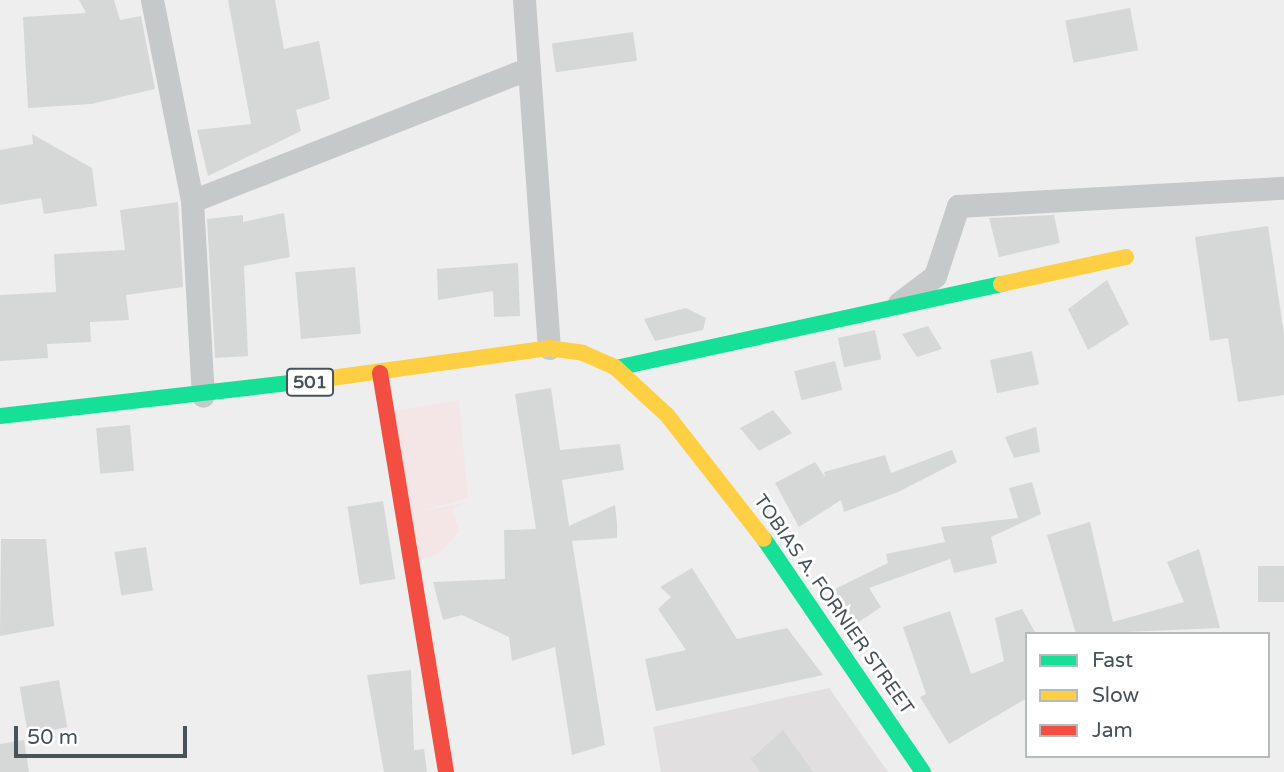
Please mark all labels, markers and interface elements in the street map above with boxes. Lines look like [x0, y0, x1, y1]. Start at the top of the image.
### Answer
road number: 501 [286, 368, 334, 396]
street label: TOBIAS A. FORNIER STREET [748, 491, 918, 719]
legend [1025, 632, 1270, 758]
text: Fast [1092, 648, 1133, 673]
text: Slow [1092, 683, 1139, 708]
scale bar [18, 712, 191, 756]
text: Jam [1092, 718, 1133, 743]
text: 50 m [27, 725, 78, 750]

